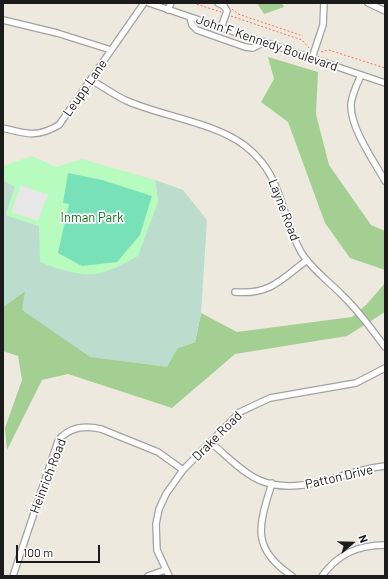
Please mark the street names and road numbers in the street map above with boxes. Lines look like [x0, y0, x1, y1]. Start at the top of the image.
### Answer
street label: John F Kennedy Boulevard [194, 11, 340, 75]
street label: Leupp Lane [60, 56, 110, 120]
street label: Layne Road [265, 177, 303, 243]
street label: Drake Road [189, 408, 245, 464]
street label: Heinrich Road [27, 436, 69, 516]
street label: Patton Drive [304, 462, 374, 492]

